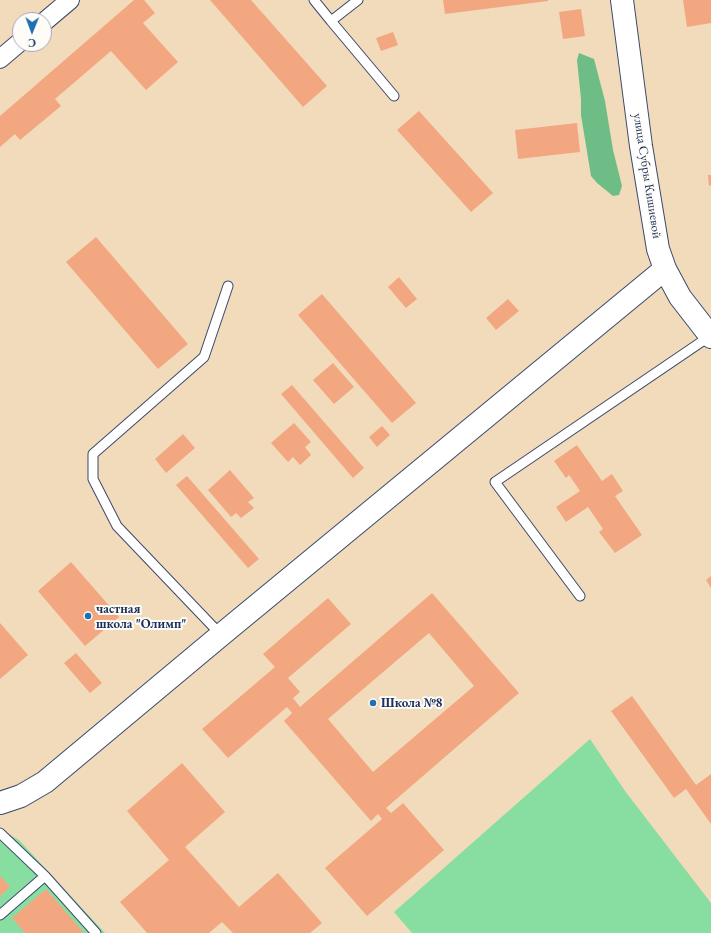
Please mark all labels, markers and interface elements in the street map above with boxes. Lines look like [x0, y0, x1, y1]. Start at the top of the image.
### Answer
north arrow [12, 12, 52, 52]
text: С [28, 36, 36, 50]
street label: улица Субры Кишиевой [629, 112, 665, 240]
place label: частная школа "Олимп" [96, 601, 186, 632]
marker: частная школа "Олимп" [83, 611, 93, 621]
place label: Школа №8 [381, 695, 442, 711]
marker: Школа №8 [368, 698, 378, 708]

